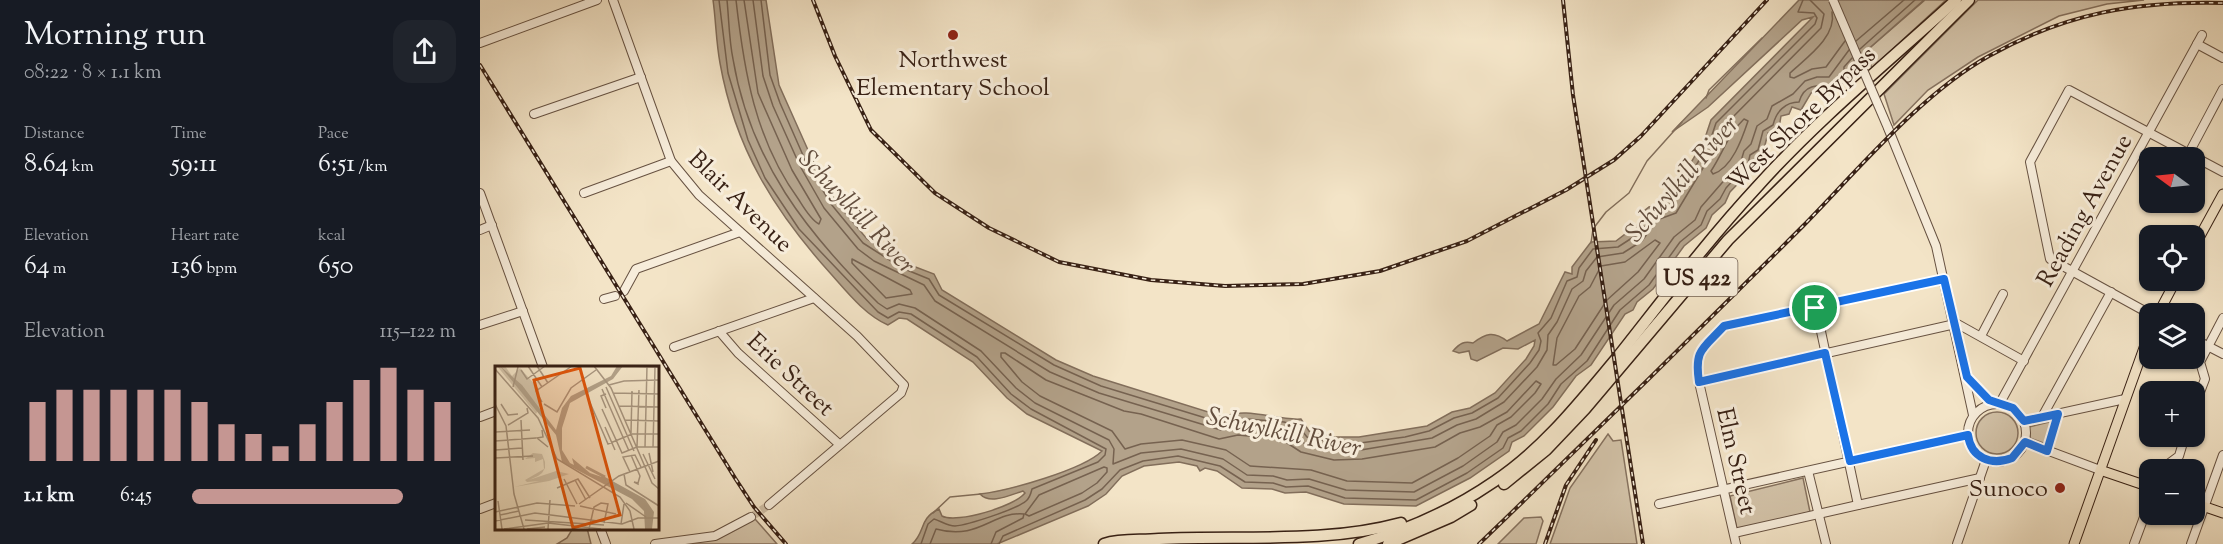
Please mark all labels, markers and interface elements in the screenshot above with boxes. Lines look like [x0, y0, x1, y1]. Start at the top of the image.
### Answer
text: Morning run [24, 12, 206, 60]
button: share [393, 20, 456, 83]
marker: Northwest Elementary School [946, 28, 960, 42]
street label: West Shore Bypass [1720, 39, 1884, 199]
place label: Northwest Elementary School [856, 44, 1050, 106]
text: 08:22 · 8 × 1.1 km [24, 59, 161, 88]
water label: Schuylkill River [1617, 108, 1748, 251]
text: Distance [24, 123, 84, 146]
text: Time [171, 123, 207, 146]
text: Pace [318, 123, 349, 146]
street label: Reading Avenue [2030, 128, 2142, 293]
water label: Schuylkill River [789, 143, 923, 283]
street label: Blair Avenue [680, 144, 800, 261]
text: 8.64 [24, 146, 68, 183]
text: 59:11 [171, 146, 217, 183]
text: 6:51 [318, 146, 355, 183]
north arrow [2139, 147, 2205, 213]
map controls [2139, 147, 2205, 525]
text: km [68, 156, 94, 179]
text: /km [355, 156, 388, 179]
text: Elevation [24, 225, 89, 248]
text: Heart rate [171, 225, 239, 248]
text: kcal [318, 225, 346, 248]
button: locate [2139, 225, 2205, 291]
text: 64 [24, 248, 50, 285]
text: 136 [171, 248, 203, 285]
text: 650 [318, 248, 354, 285]
text: m [50, 258, 66, 281]
text: bpm [203, 258, 237, 281]
road number: US 422 [1656, 258, 1738, 296]
pin [1789, 282, 1840, 333]
icon: arrive [1798, 291, 1831, 324]
button: layers [2139, 303, 2205, 369]
text: Elevation [24, 318, 105, 347]
text: 115–122 m [379, 318, 456, 347]
street label: Erie Street [738, 326, 841, 425]
inset map [495, 366, 658, 529]
button: + [2139, 381, 2205, 447]
water label: Schuylkill River [1203, 399, 1364, 468]
street label: Elm Street [1706, 405, 1764, 518]
button: − [2139, 459, 2205, 525]
place label: Sunoco [1969, 473, 2048, 507]
marker: Sunoco [2053, 481, 2067, 495]
text: 1.1 km [24, 482, 74, 511]
text: 6:45 [120, 482, 152, 511]

